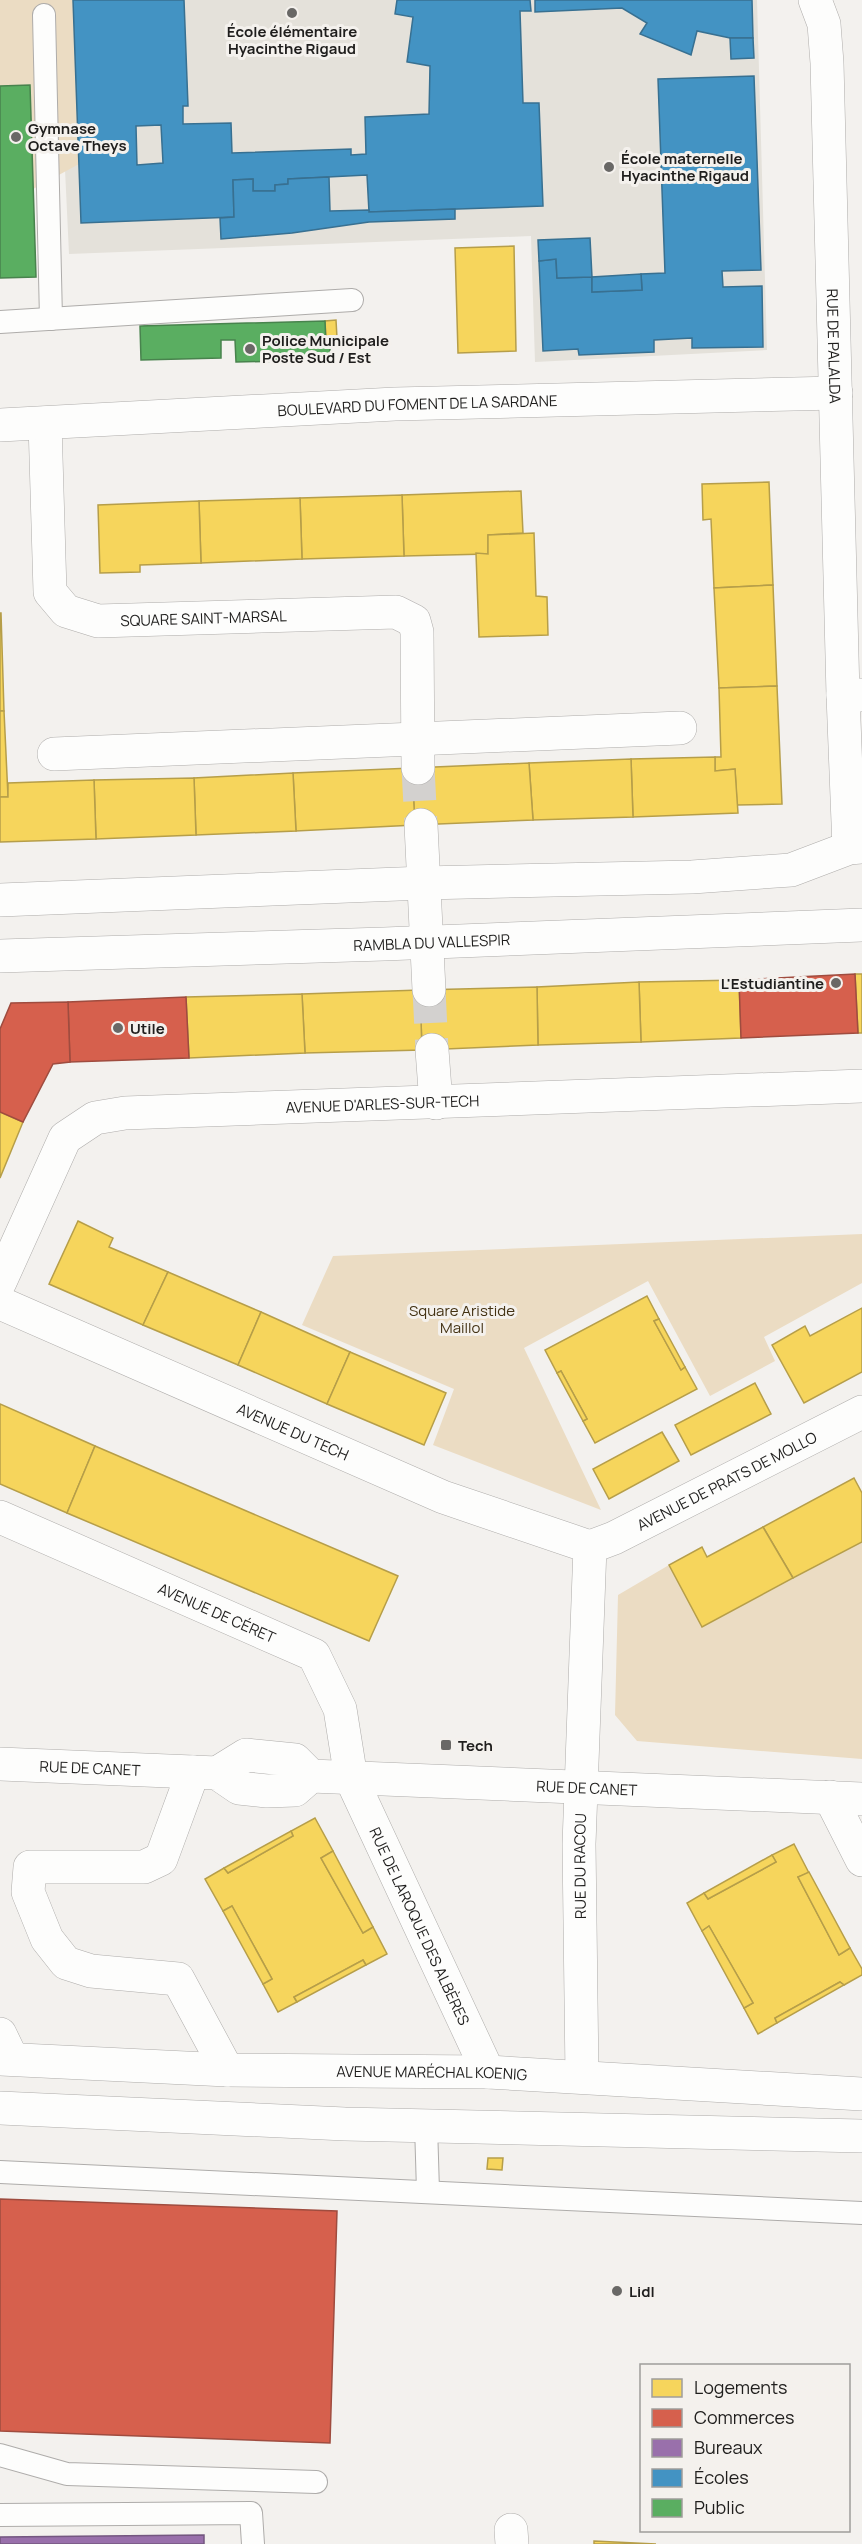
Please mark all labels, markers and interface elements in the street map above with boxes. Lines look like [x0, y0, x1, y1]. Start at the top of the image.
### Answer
marker: École élémentaire Hyacinthe Rigaud [285, 6, 299, 20]
place label: École élémentaire Hyacinthe Rigaud [227, 21, 357, 59]
place label: Gymnase Octave Theys [28, 118, 127, 156]
marker: Gymnase Octave Theys [9, 130, 23, 144]
place label: École maternelle Hyacinthe Rigaud [621, 148, 749, 186]
marker: École maternelle Hyacinthe Rigaud [602, 160, 616, 174]
street label: RUE DE PALALDA [822, 288, 846, 404]
place label: Police Municipale Poste Sud / Est [262, 330, 389, 368]
marker: Police Municipale Poste Sud / Est [243, 342, 257, 356]
street label: BOULEVARD DU FOMENT DE LA SARDANE [277, 389, 558, 421]
street label: SQUARE SAINT-MARSAL [120, 605, 287, 631]
street label: RAMBLA DU VALLESPIR [353, 928, 511, 955]
place label: L'Estudiantine [721, 973, 824, 994]
marker: L'Estudiantine [829, 976, 843, 990]
place label: Utile [130, 1018, 165, 1039]
marker: Utile [111, 1021, 125, 1035]
street label: AVENUE D'ARLES-SUR-TECH [285, 1090, 480, 1118]
park label: Square Aristide Maillol [409, 1300, 515, 1338]
street label: AVENUE DU TECH [234, 1398, 352, 1465]
street label: AVENUE DE PRATS DE MOLLO [633, 1426, 820, 1535]
street label: AVENUE DE CÉRET [155, 1577, 279, 1647]
place label: Tech [458, 1735, 493, 1756]
marker: Tech [439, 1738, 453, 1752]
street label: RUE DE CANET [39, 1755, 141, 1780]
street label: RUE DE CANET [536, 1775, 638, 1800]
street label: RUE DU RACOU [568, 1813, 591, 1919]
street label: RUE DE LAROQUE DES ALBÈRES [365, 1824, 475, 2028]
street label: AVENUE MARÉCHAL KOENIG [336, 2060, 528, 2085]
place label: Lidl [629, 2281, 655, 2302]
marker: Lidl [610, 2284, 624, 2298]
legend [640, 2364, 850, 2532]
text: Logements [694, 2375, 788, 2399]
text: Commerces [694, 2405, 795, 2429]
text: Bureaux [694, 2435, 763, 2459]
text: Écoles [694, 2465, 749, 2489]
text: Public [694, 2495, 745, 2519]

